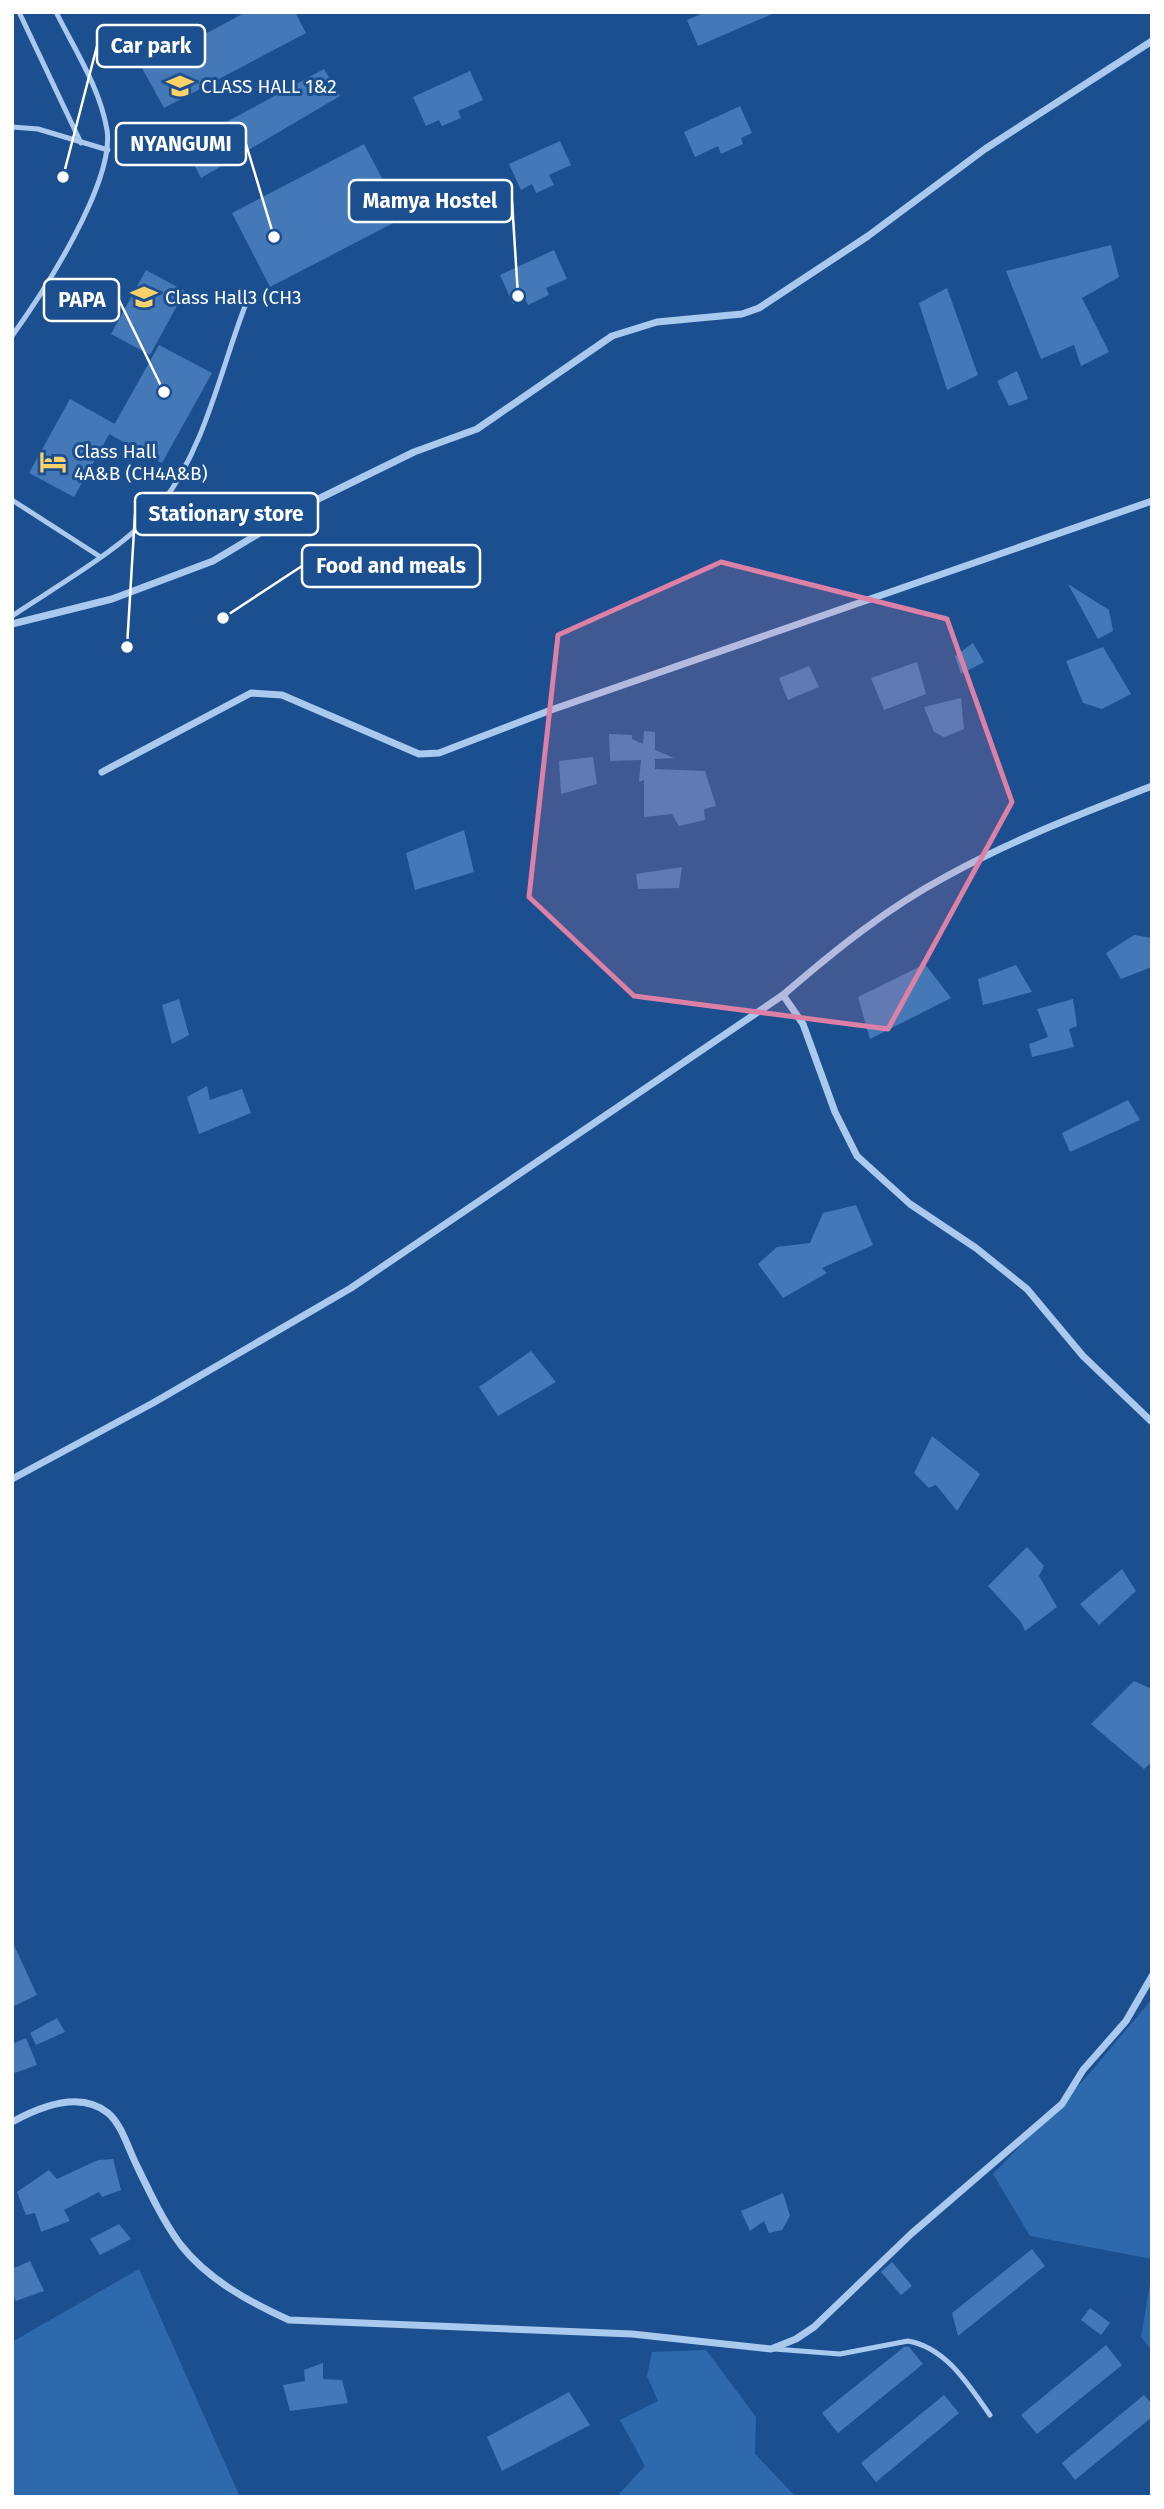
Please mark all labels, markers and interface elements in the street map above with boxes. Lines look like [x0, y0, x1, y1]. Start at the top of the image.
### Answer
callout: Car park [97, 25, 205, 67]
text: Car park [111, 33, 192, 59]
school or university icon: CLASS HALL 1&2 [165, 71, 195, 101]
place label: CLASS HALL 1&2 [201, 75, 337, 98]
callout: NYANGUMI [116, 123, 246, 165]
text: NYANGUMI [130, 131, 232, 157]
callout: Mamya Hostel [349, 180, 512, 222]
text: Mamya Hostel [363, 188, 498, 214]
callout: PAPA [44, 279, 119, 321]
school or university icon: Class Hall3 (CH3 [129, 282, 159, 312]
place label: Class Hall3 (CH3 [165, 286, 302, 309]
text: PAPA [58, 287, 106, 313]
place label: Class Hall 4A&B (CH4A&B) [74, 440, 208, 485]
hotel icon: Class Hall 4A&B (CH4A&B) [38, 447, 68, 477]
callout: Stationary store [135, 493, 318, 535]
text: Stationary store [148, 501, 304, 527]
callout: Food and meals [302, 545, 480, 587]
text: Food and meals [316, 553, 466, 579]

